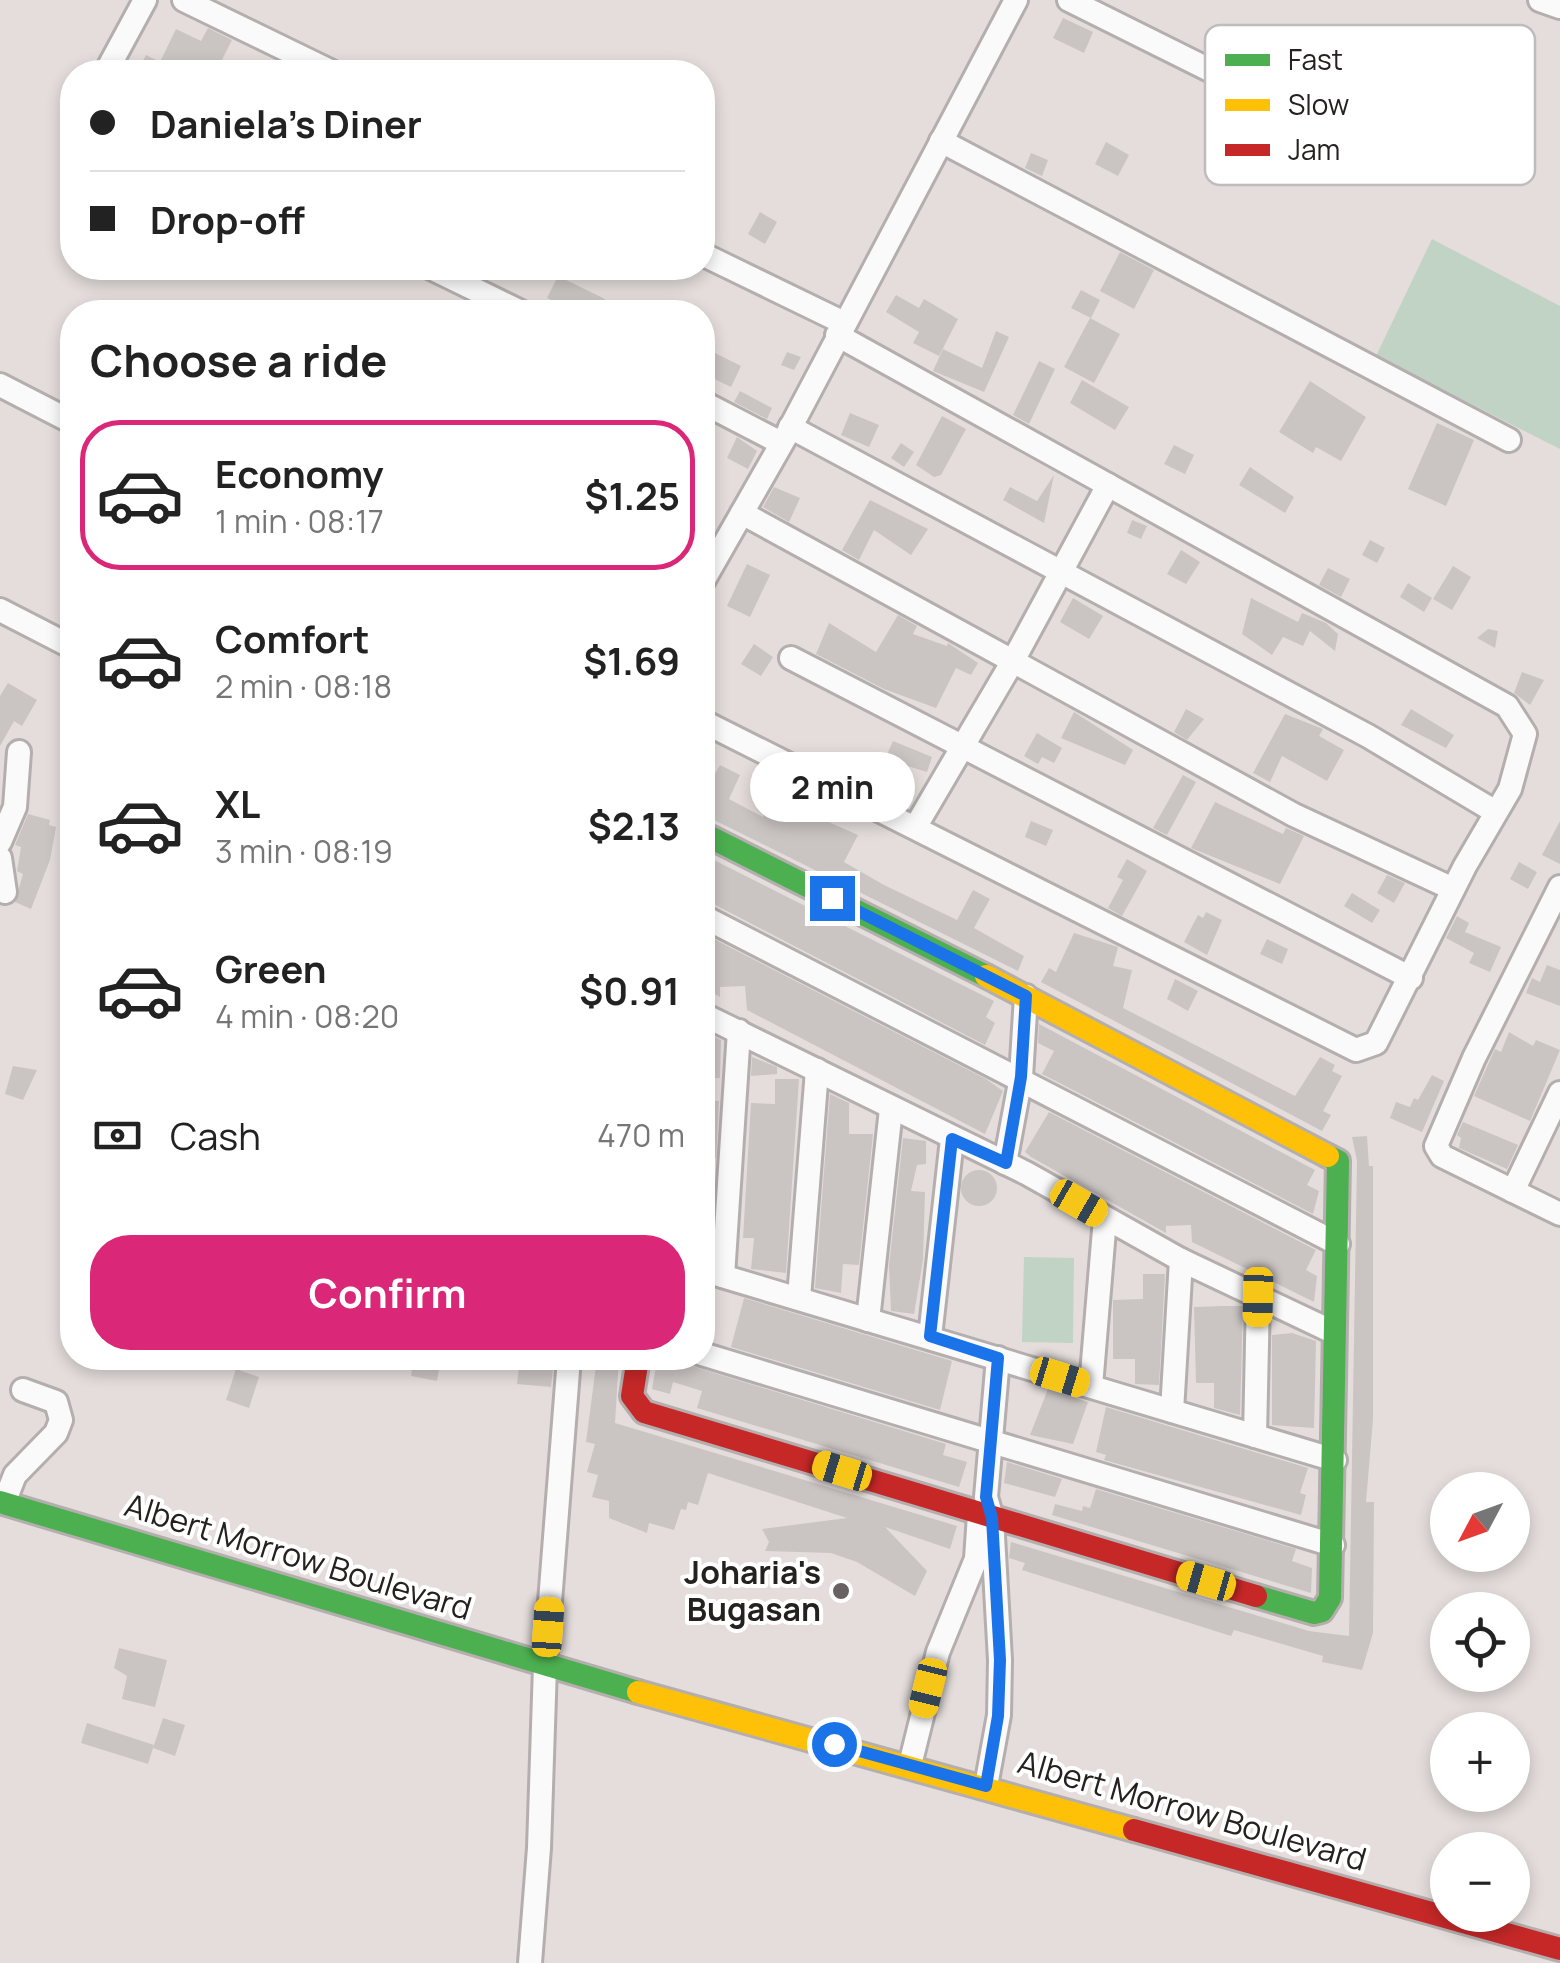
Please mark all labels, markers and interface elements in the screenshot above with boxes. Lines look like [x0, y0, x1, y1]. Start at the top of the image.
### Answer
legend [1205, 25, 1535, 185]
text: Fast [1288, 40, 1343, 78]
text: Slow [1288, 85, 1349, 123]
text: Daniela's Diner [150, 97, 422, 149]
text: Jam [1288, 130, 1340, 168]
text: Drop-off [150, 193, 305, 245]
text: Choose a ride [90, 329, 387, 391]
text: Economy [215, 447, 384, 499]
icon: car [95, 450, 185, 540]
text: $1.25 [585, 469, 680, 521]
text: 1 min · 08:17 [215, 499, 384, 543]
text: Comfort [215, 612, 369, 664]
icon: car [95, 615, 185, 705]
text: $1.69 [583, 634, 680, 686]
text: 2 min · 08:18 [215, 664, 392, 708]
callout: 2 min [750, 753, 914, 823]
text: 2 min [791, 765, 874, 809]
text: XL [215, 777, 260, 829]
icon: car [95, 780, 185, 870]
text: $2.13 [588, 799, 680, 851]
text: 3 min · 08:19 [215, 829, 393, 873]
route end [810, 876, 855, 921]
text: Green [215, 942, 327, 994]
icon: car [95, 945, 185, 1035]
text: $0.91 [579, 964, 680, 1016]
text: 4 min · 08:20 [215, 994, 399, 1038]
icon: cash [90, 1108, 145, 1163]
text: Cash [170, 1109, 261, 1161]
text: 470 m [597, 1113, 685, 1157]
car [1046, 1175, 1112, 1231]
button: Confirm [90, 1235, 685, 1350]
car [1242, 1267, 1274, 1327]
car [1027, 1354, 1093, 1400]
car [809, 1448, 875, 1494]
north arrow [1430, 1472, 1530, 1572]
map controls [1430, 1472, 1530, 1932]
street label: Albert Morrow Boulevard [120, 1482, 477, 1630]
place label: Joharia's Bugasan [684, 1550, 821, 1631]
car [1173, 1558, 1239, 1604]
marker: Joharia's Bugasan [830, 1580, 852, 1602]
button: locate [1430, 1592, 1530, 1692]
car [531, 1596, 565, 1658]
car [906, 1655, 950, 1721]
button: + [1430, 1712, 1530, 1812]
route start [812, 1722, 857, 1767]
street label: Albert Morrow Boulevard [1013, 1739, 1372, 1881]
button: − [1430, 1832, 1530, 1932]

